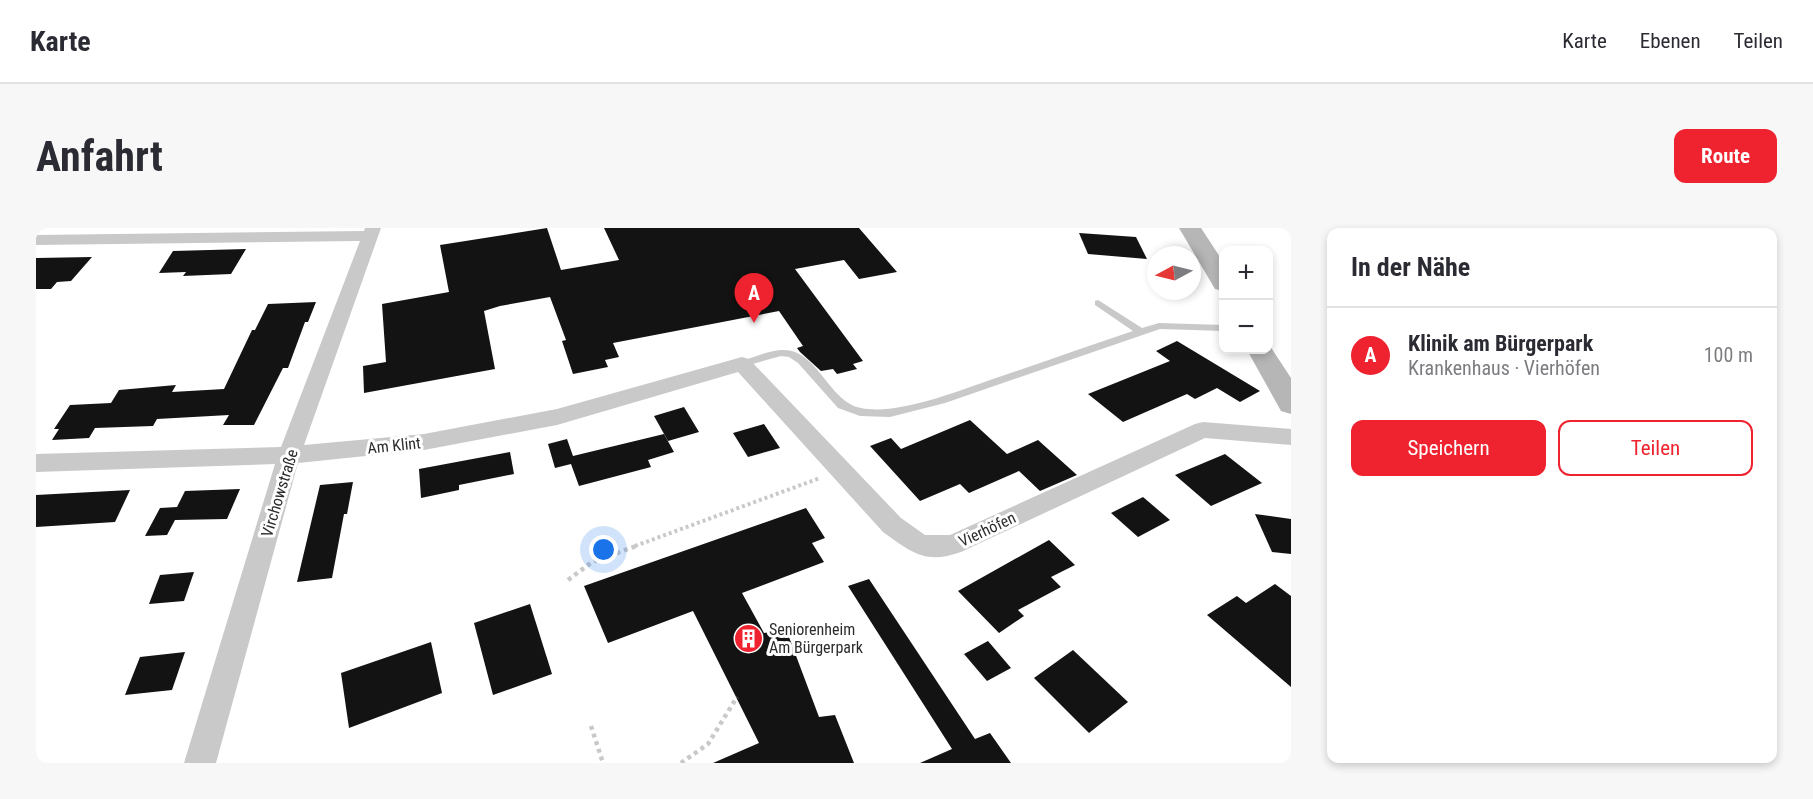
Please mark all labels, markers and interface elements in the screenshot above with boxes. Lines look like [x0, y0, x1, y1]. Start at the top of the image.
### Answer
text: Karte [30, 25, 91, 58]
text: Karte [1562, 29, 1607, 53]
text: Ebenen [1640, 29, 1701, 53]
text: Teilen [1734, 29, 1783, 53]
button: Route [1674, 129, 1777, 183]
text: Anfahrt [36, 132, 163, 181]
north arrow [1147, 246, 1201, 300]
map controls [1219, 246, 1273, 354]
button: + [1219, 246, 1273, 300]
text: In der Nähe [1351, 252, 1470, 282]
pin: A [734, 274, 774, 323]
button: − [1219, 300, 1273, 354]
text: Klinik am Bürgerpark [1408, 331, 1593, 356]
text: A [1365, 343, 1376, 367]
text: 100 m [1704, 343, 1753, 367]
text: Krankenhaus · Vierhöfen [1408, 356, 1600, 380]
button: Speichern [1351, 420, 1546, 476]
button: Teilen [1558, 420, 1753, 476]
street label: Am Klint [366, 433, 422, 458]
street label: Virchowstraße [257, 447, 302, 539]
street label: Vierhöfen [956, 508, 1019, 551]
your location [589, 535, 618, 564]
place label: Seniorenheim Am Bürgerpark [769, 620, 864, 657]
building icon: Seniorenheim Am Bürgerpark [732, 622, 764, 654]

